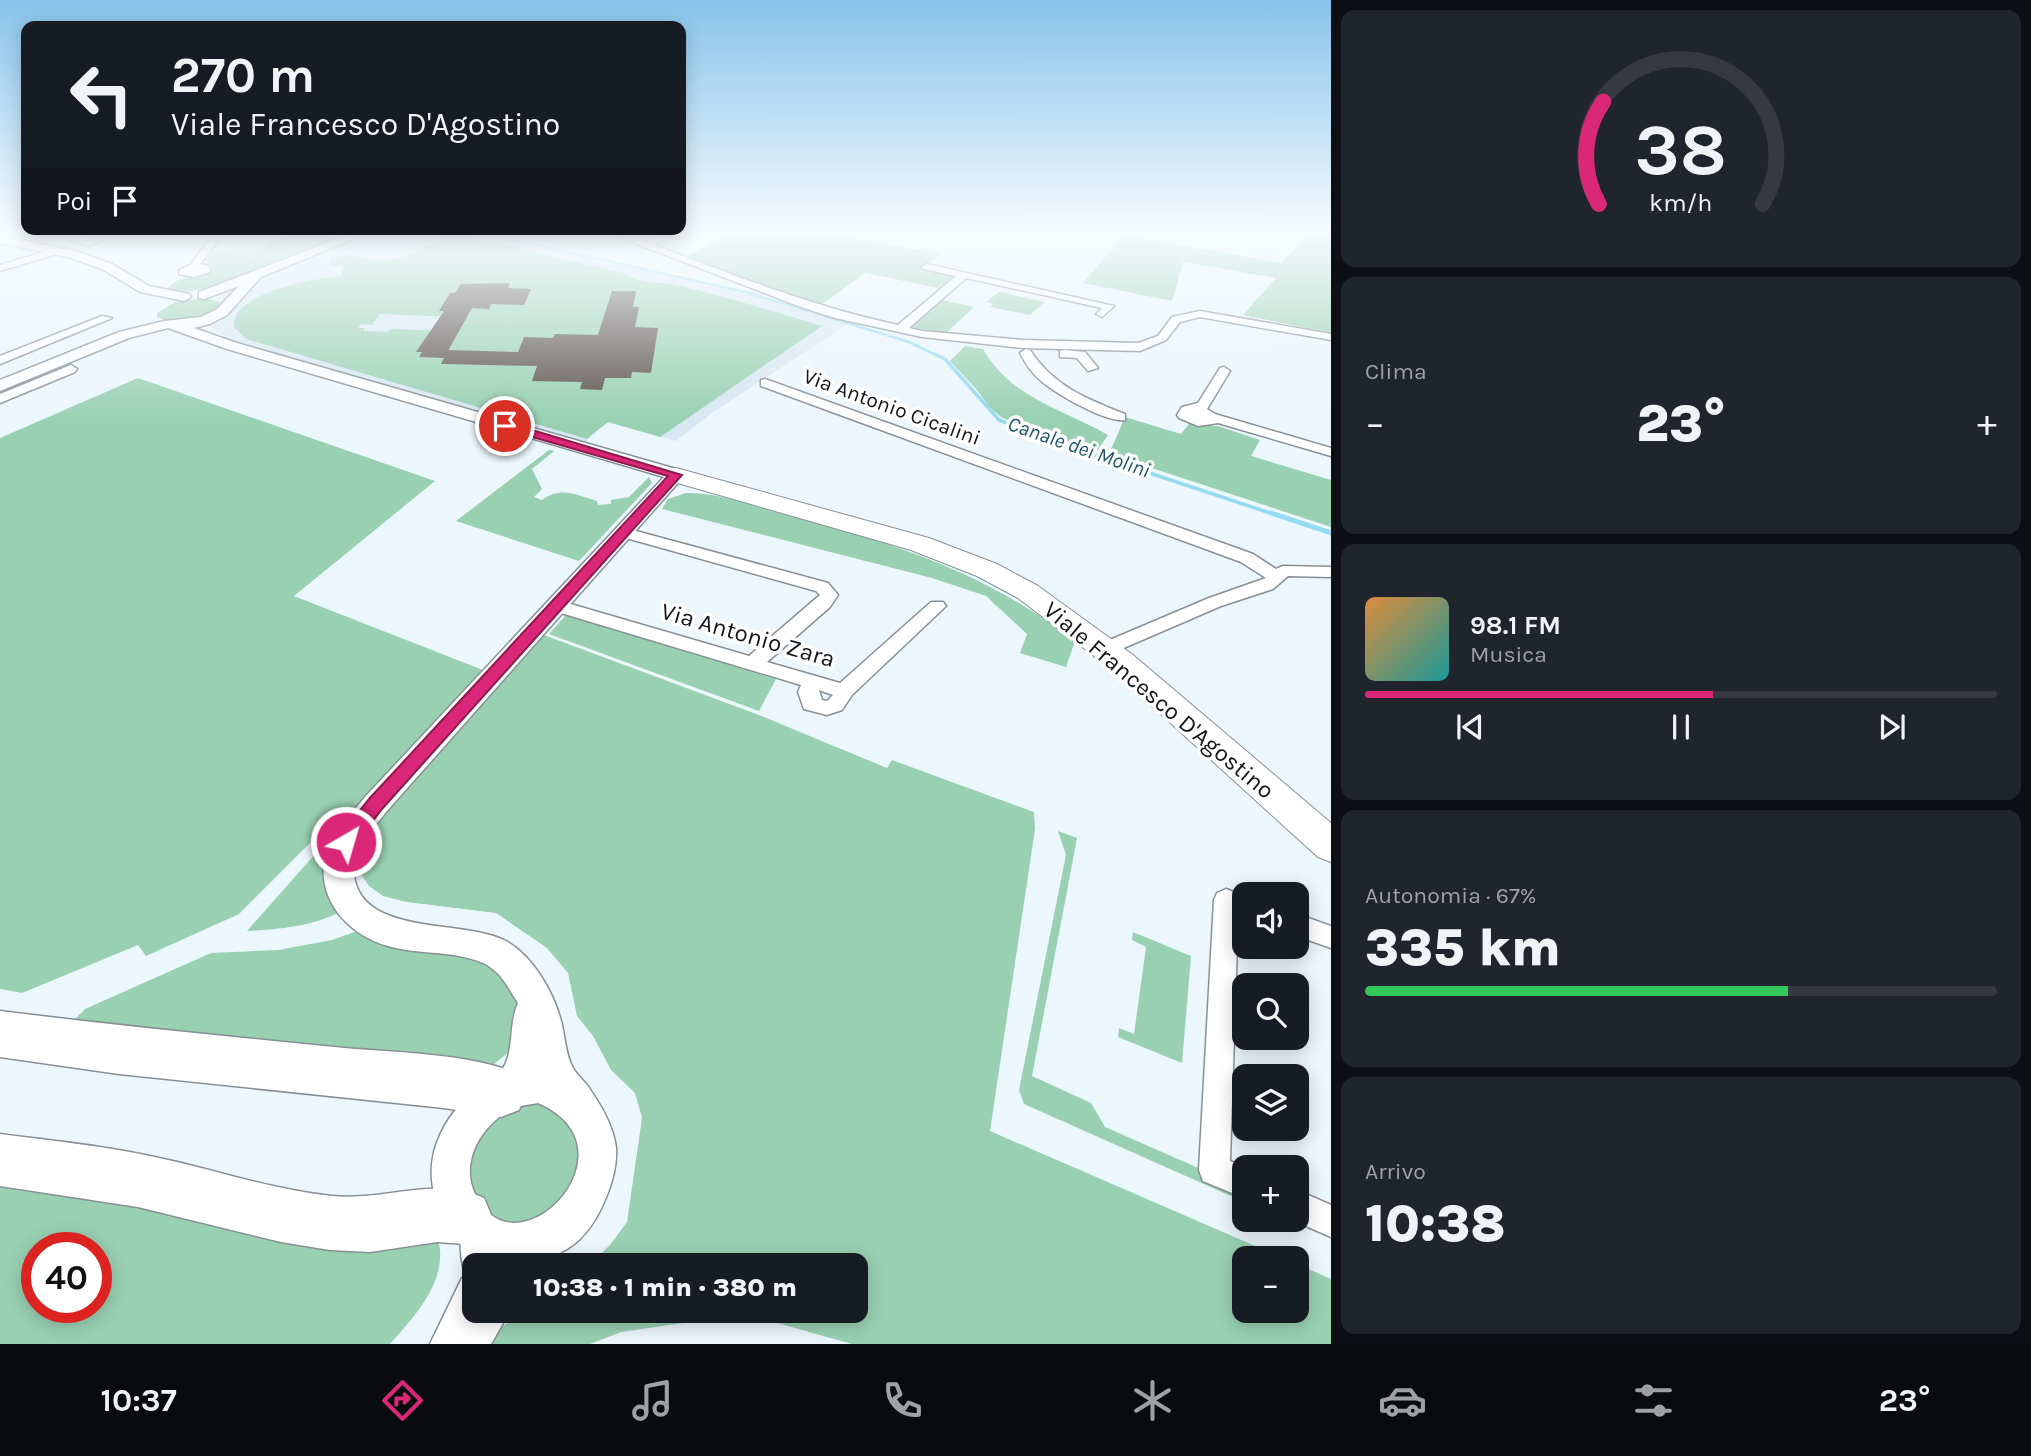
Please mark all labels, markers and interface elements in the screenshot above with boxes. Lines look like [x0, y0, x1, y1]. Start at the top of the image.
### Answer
text: 270 m [171, 47, 315, 104]
icon: left [56, 49, 147, 140]
text: Viale Francesco D'Agostino [171, 106, 560, 143]
text: 38 [1635, 108, 1727, 193]
icon: arrive [106, 182, 144, 220]
text: Poi [56, 186, 92, 217]
text: km/h [1649, 188, 1713, 217]
text: Clima [1365, 358, 1427, 385]
street label: Via Antonio Cicalini [800, 364, 984, 450]
text: 23° [1636, 393, 1726, 454]
pin [475, 396, 535, 456]
text: − [1365, 401, 1385, 446]
text: + [1977, 401, 1997, 446]
icon: arrive [486, 407, 524, 445]
water label: Canale dei Molini [1005, 411, 1154, 483]
street label: Viale Francesco D'Agostino [1038, 595, 1280, 805]
street label: Via Antonio Zara [658, 597, 838, 673]
text: 98.1 FM [1470, 610, 1561, 641]
text: Musica [1470, 641, 1547, 668]
icon: previous [1451, 708, 1489, 746]
icon: pause [1662, 708, 1700, 746]
icon: next [1873, 708, 1911, 746]
position arrow [309, 805, 383, 879]
map controls [1232, 882, 1309, 1323]
button: sound [1232, 882, 1309, 959]
text: Autonomia · 67% [1365, 882, 1537, 909]
text: 335 km [1365, 917, 1561, 978]
button: search [1232, 973, 1309, 1050]
button: layers [1232, 1064, 1309, 1141]
button: + [1232, 1155, 1309, 1232]
text: Arrivo [1365, 1158, 1426, 1185]
text: 10:38 [1365, 1193, 1506, 1254]
speed limit sign: 40 [21, 1232, 112, 1323]
button: − [1232, 1246, 1309, 1323]
text: 10:38 · 1 min · 380 m [533, 1272, 797, 1303]
icon: directions [378, 1376, 427, 1425]
icon: music [628, 1376, 677, 1425]
icon: phone [878, 1376, 927, 1425]
icon: climate [1128, 1376, 1177, 1425]
icon: car [1378, 1376, 1427, 1425]
icon: filters [1629, 1376, 1678, 1425]
text: 10:37 [101, 1382, 177, 1419]
text: 23° [1879, 1382, 1930, 1419]

